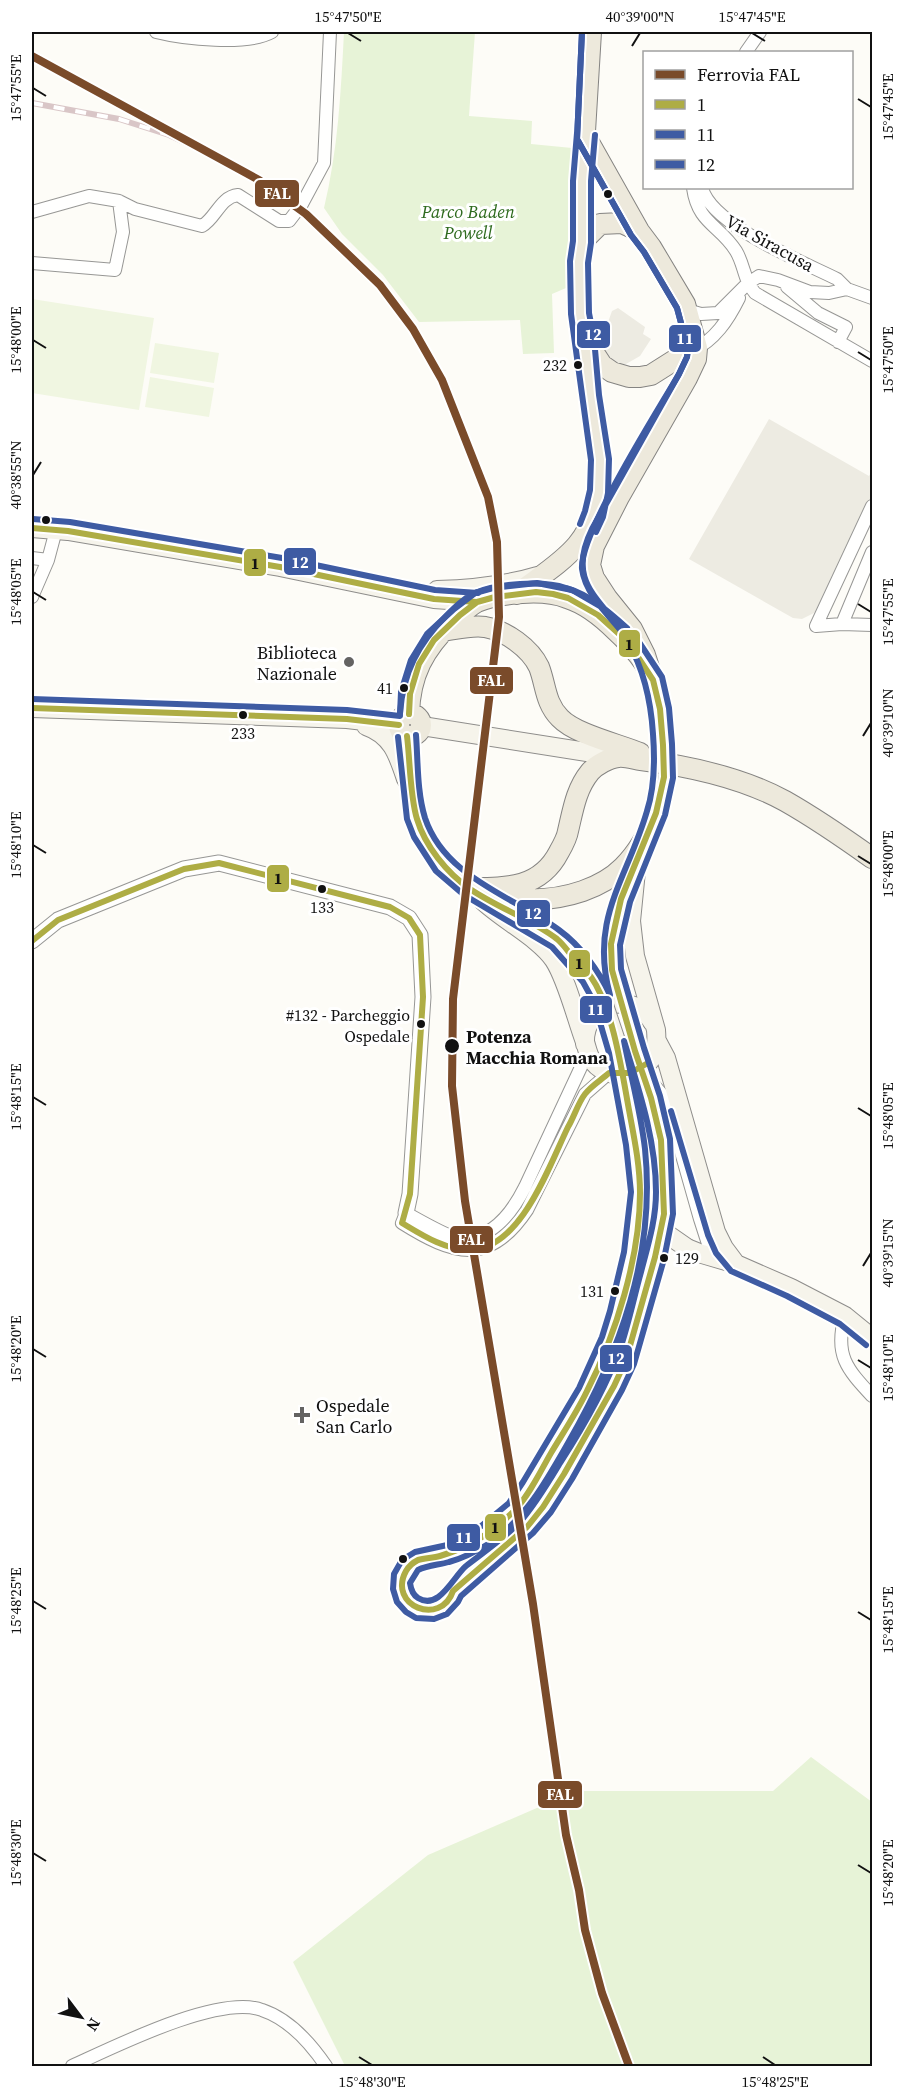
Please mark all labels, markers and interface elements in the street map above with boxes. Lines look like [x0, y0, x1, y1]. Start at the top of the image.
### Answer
text: 15°47'50"E [314, 6, 382, 27]
text: 40°39'00"N [605, 6, 675, 27]
text: 15°47'45"E [718, 6, 786, 27]
legend [643, 51, 853, 189]
text: 15°47'55"E [5, 54, 26, 122]
text: Ferrovia FAL [697, 62, 800, 87]
text: 15°47'45"E [877, 73, 898, 141]
text: 1 [697, 92, 706, 117]
text: 11 [697, 122, 715, 147]
text: 12 [697, 152, 715, 177]
line badge: FAL [254, 179, 300, 208]
text: FAL [263, 182, 291, 204]
unlabelled marker [602, 188, 614, 200]
park label: Parco Baden Powell [420, 199, 515, 245]
street label: Via Siracusa [721, 208, 820, 278]
text: 15°48'00"E [5, 306, 26, 374]
line badge: 12 [576, 320, 611, 349]
text: 12 [584, 323, 602, 345]
line badge: 11 [668, 324, 702, 353]
text: 15°47'50"E [877, 326, 898, 394]
text: 11 [676, 327, 694, 349]
place label: 232 [543, 354, 567, 376]
marker: 232 [572, 359, 584, 371]
text: 40°38'55"N [5, 440, 26, 510]
unlabelled marker [40, 514, 52, 526]
line badge: 12 [283, 547, 317, 576]
line badge: 1 [243, 548, 267, 577]
text: 12 [291, 551, 309, 573]
text: 1 [251, 552, 259, 574]
text: 15°48'05"E [5, 558, 26, 626]
text: 15°47'55"E [877, 578, 898, 646]
line badge: 1 [618, 629, 641, 658]
text: 1 [625, 633, 633, 655]
place label: Biblioteca Nazionale [257, 640, 338, 686]
marker: Biblioteca Nazionale [342, 655, 356, 669]
line badge: FAL [469, 666, 514, 695]
text: FAL [477, 669, 505, 691]
place label: 41 [377, 677, 393, 699]
marker: 41 [398, 682, 410, 694]
text: 40°39'10"N [877, 688, 898, 758]
marker: 233 [237, 709, 249, 721]
place label: 233 [231, 722, 255, 744]
text: 15°48'10"E [5, 811, 26, 879]
text: 15°48'00"E [877, 830, 898, 898]
line badge: 1 [266, 864, 290, 893]
text: 1 [274, 867, 282, 889]
marker: 133 [316, 883, 328, 895]
place label: 133 [310, 896, 334, 918]
line badge: 12 [516, 899, 551, 928]
text: 12 [524, 902, 542, 924]
line badge: 1 [568, 949, 591, 978]
text: 1 [575, 952, 583, 974]
line badge: 11 [579, 995, 613, 1024]
text: 11 [587, 998, 605, 1020]
place label: #132 - Parcheggio Ospedale [286, 1004, 410, 1047]
marker: #132 - Parcheggio Ospedale [415, 1018, 427, 1030]
place label: Potenza Macchia Romana [466, 1024, 608, 1070]
marker: Potenza Macchia Romana [443, 1037, 461, 1055]
text: 15°48'15"E [5, 1063, 26, 1131]
text: 15°48'05"E [877, 1082, 898, 1150]
text: 40°39'15"N [877, 1218, 898, 1288]
line badge: FAL [449, 1225, 494, 1254]
text: FAL [457, 1228, 485, 1250]
place label: 129 [675, 1247, 699, 1269]
marker: 129 [658, 1252, 670, 1264]
place label: 131 [580, 1280, 604, 1302]
marker: 131 [609, 1285, 621, 1297]
text: 15°48'20"E [5, 1315, 26, 1383]
text: 15°48'10"E [877, 1334, 898, 1402]
line badge: 12 [599, 1344, 633, 1373]
text: 12 [607, 1347, 625, 1369]
place label: Ospedale San Carlo [316, 1393, 393, 1439]
marker: Ospedale San Carlo [293, 1406, 311, 1424]
line badge: 1 [484, 1513, 507, 1542]
text: 1 [491, 1516, 499, 1538]
line badge: 11 [446, 1523, 481, 1552]
text: 11 [455, 1526, 473, 1548]
unlabelled marker [397, 1553, 409, 1565]
text: 15°48'25"E [5, 1567, 26, 1635]
text: 15°48'15"E [877, 1586, 898, 1654]
line badge: FAL [537, 1780, 583, 1809]
text: FAL [546, 1783, 574, 1805]
text: 15°48'30"E [5, 1819, 26, 1887]
text: 15°48'20"E [877, 1839, 898, 1907]
north arrow [51, 1987, 111, 2047]
text: N [81, 2014, 106, 2036]
text: 15°48'30"E [338, 2071, 406, 2092]
text: 15°48'25"E [741, 2071, 809, 2092]

